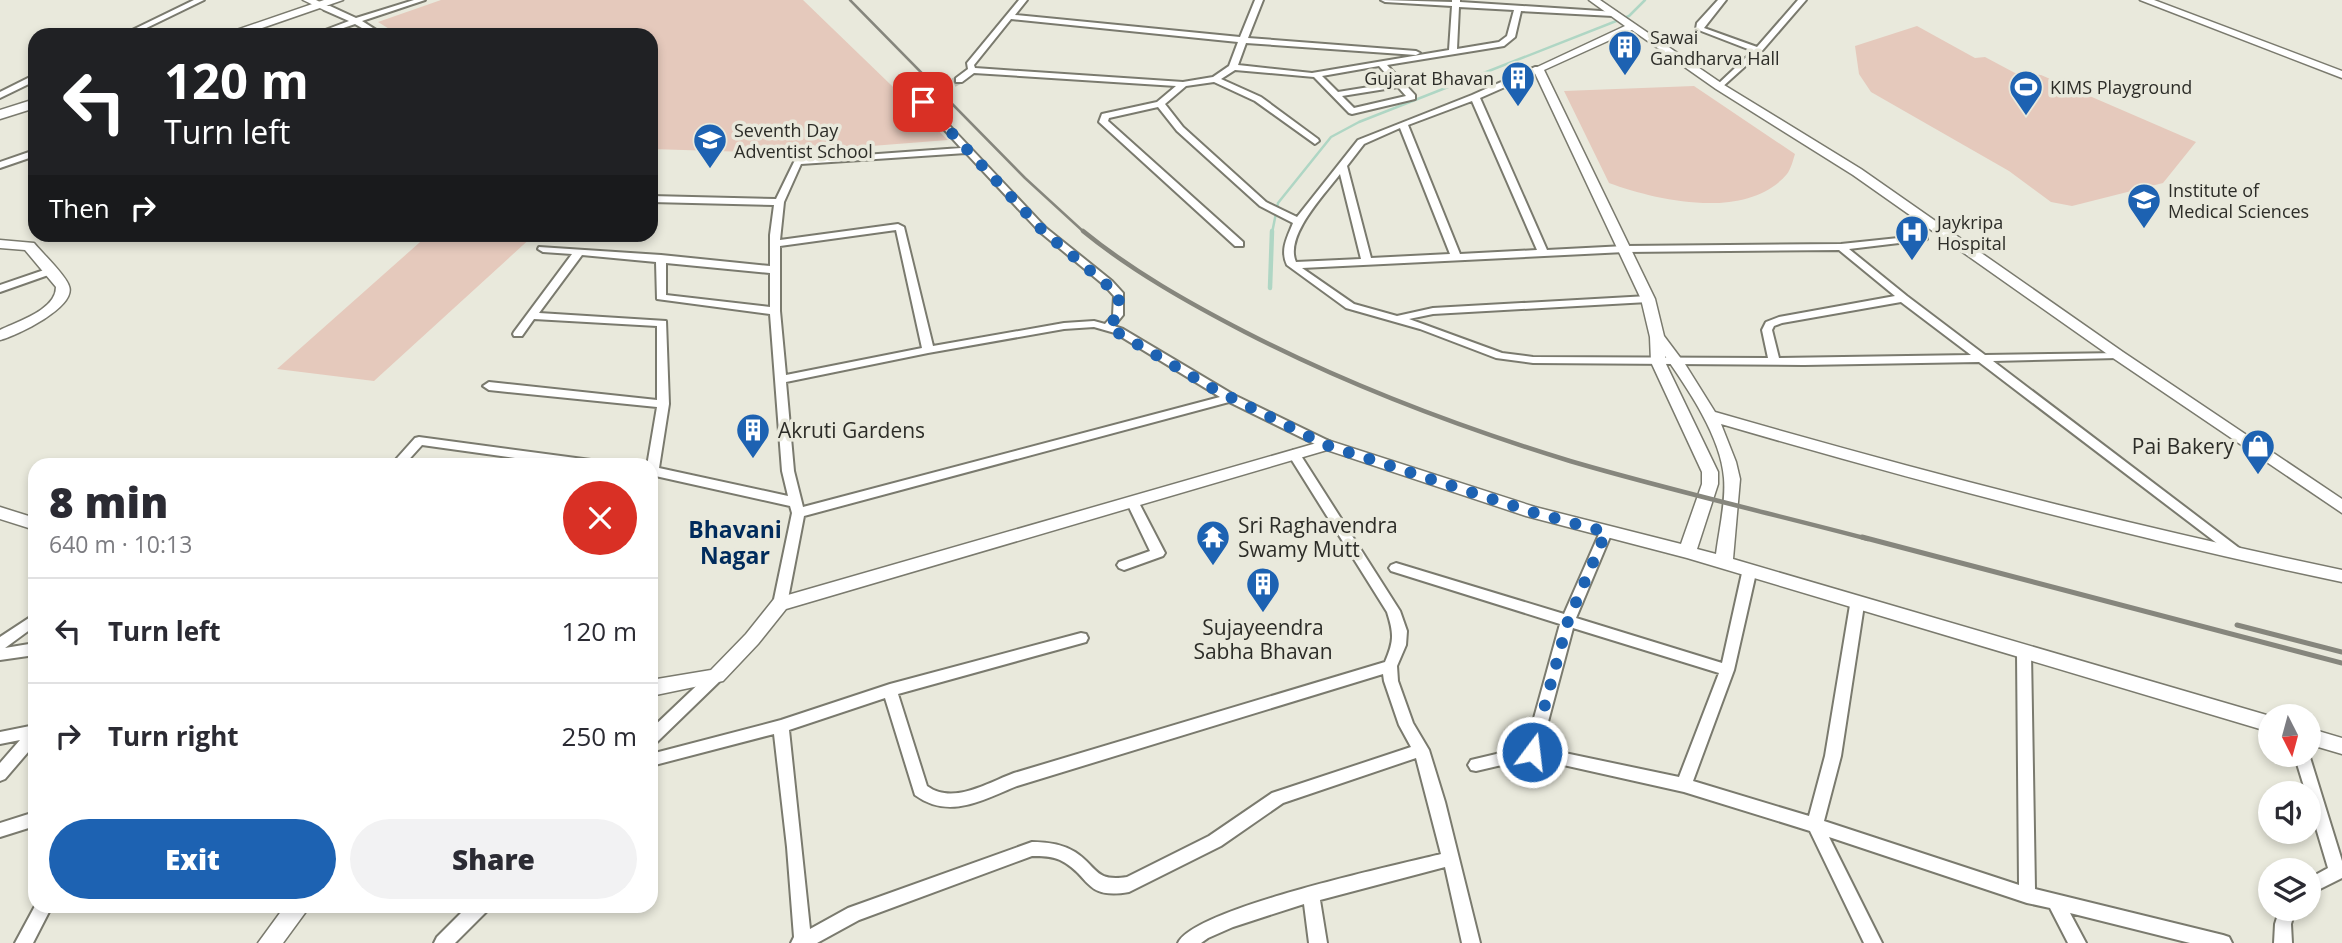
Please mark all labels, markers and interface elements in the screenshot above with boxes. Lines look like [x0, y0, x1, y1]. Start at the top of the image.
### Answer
place label: Sawai Gandharva Hall [1650, 25, 1780, 70]
building icon: Sawai Gandharva Hall [1606, 28, 1644, 77]
text: 120 m [164, 47, 309, 113]
icon: left [49, 56, 140, 147]
building icon: Gujarat Bhavan [1499, 59, 1537, 108]
place label: Gujarat Bhavan [1364, 66, 1494, 90]
sports icon: KIMS Playground [2007, 68, 2045, 117]
pin [893, 72, 953, 132]
place label: KIMS Playground [2050, 75, 2192, 99]
icon: arrive [904, 83, 942, 121]
text: Turn left [164, 110, 290, 153]
place label: Seventh Day Adventist School [734, 118, 873, 163]
school or university icon: Seventh Day Adventist School [691, 121, 729, 170]
place label: Institute of Medical Sciences [2168, 178, 2309, 223]
school or university icon: Institute of Medical Sciences [2125, 181, 2163, 230]
icon: right [124, 189, 162, 227]
text: Then [49, 190, 110, 226]
place label: Jaykripa Hospital [1935, 210, 2006, 255]
hospital icon: Jaykripa Hospital [1893, 213, 1931, 262]
building icon: Akruti Gardens [734, 411, 772, 460]
place label: Akruti Gardens [778, 416, 925, 444]
shop icon: Pai Bakery [2239, 427, 2277, 476]
place label: Pai Bakery [2132, 432, 2234, 460]
text: 8 min [49, 473, 168, 530]
button: close [563, 481, 637, 555]
place label: Sri Raghavendra Swamy Mutt [1238, 511, 1398, 563]
district label: Bhavani Nagar [688, 513, 782, 571]
temple icon: Sri Raghavendra Swamy Mutt [1194, 518, 1232, 567]
text: 640 m · 10:13 [49, 528, 192, 560]
building icon: Sujayeendra Sabha Bhavan [1244, 565, 1282, 614]
icon: left [49, 612, 87, 650]
text: Turn left [108, 613, 220, 649]
text: 120 m [562, 613, 637, 649]
place label: Sujayeendra Sabha Bhavan [1193, 613, 1333, 665]
north arrow [2258, 704, 2320, 766]
map controls [2258, 704, 2321, 921]
position arrow [1495, 715, 1569, 789]
icon: right [49, 717, 87, 755]
text: Turn right [108, 718, 239, 754]
text: 250 m [562, 718, 637, 754]
button: sound [2258, 781, 2321, 844]
button: Exit [49, 819, 336, 899]
button: Share [350, 819, 637, 899]
button: layers [2258, 858, 2321, 921]

